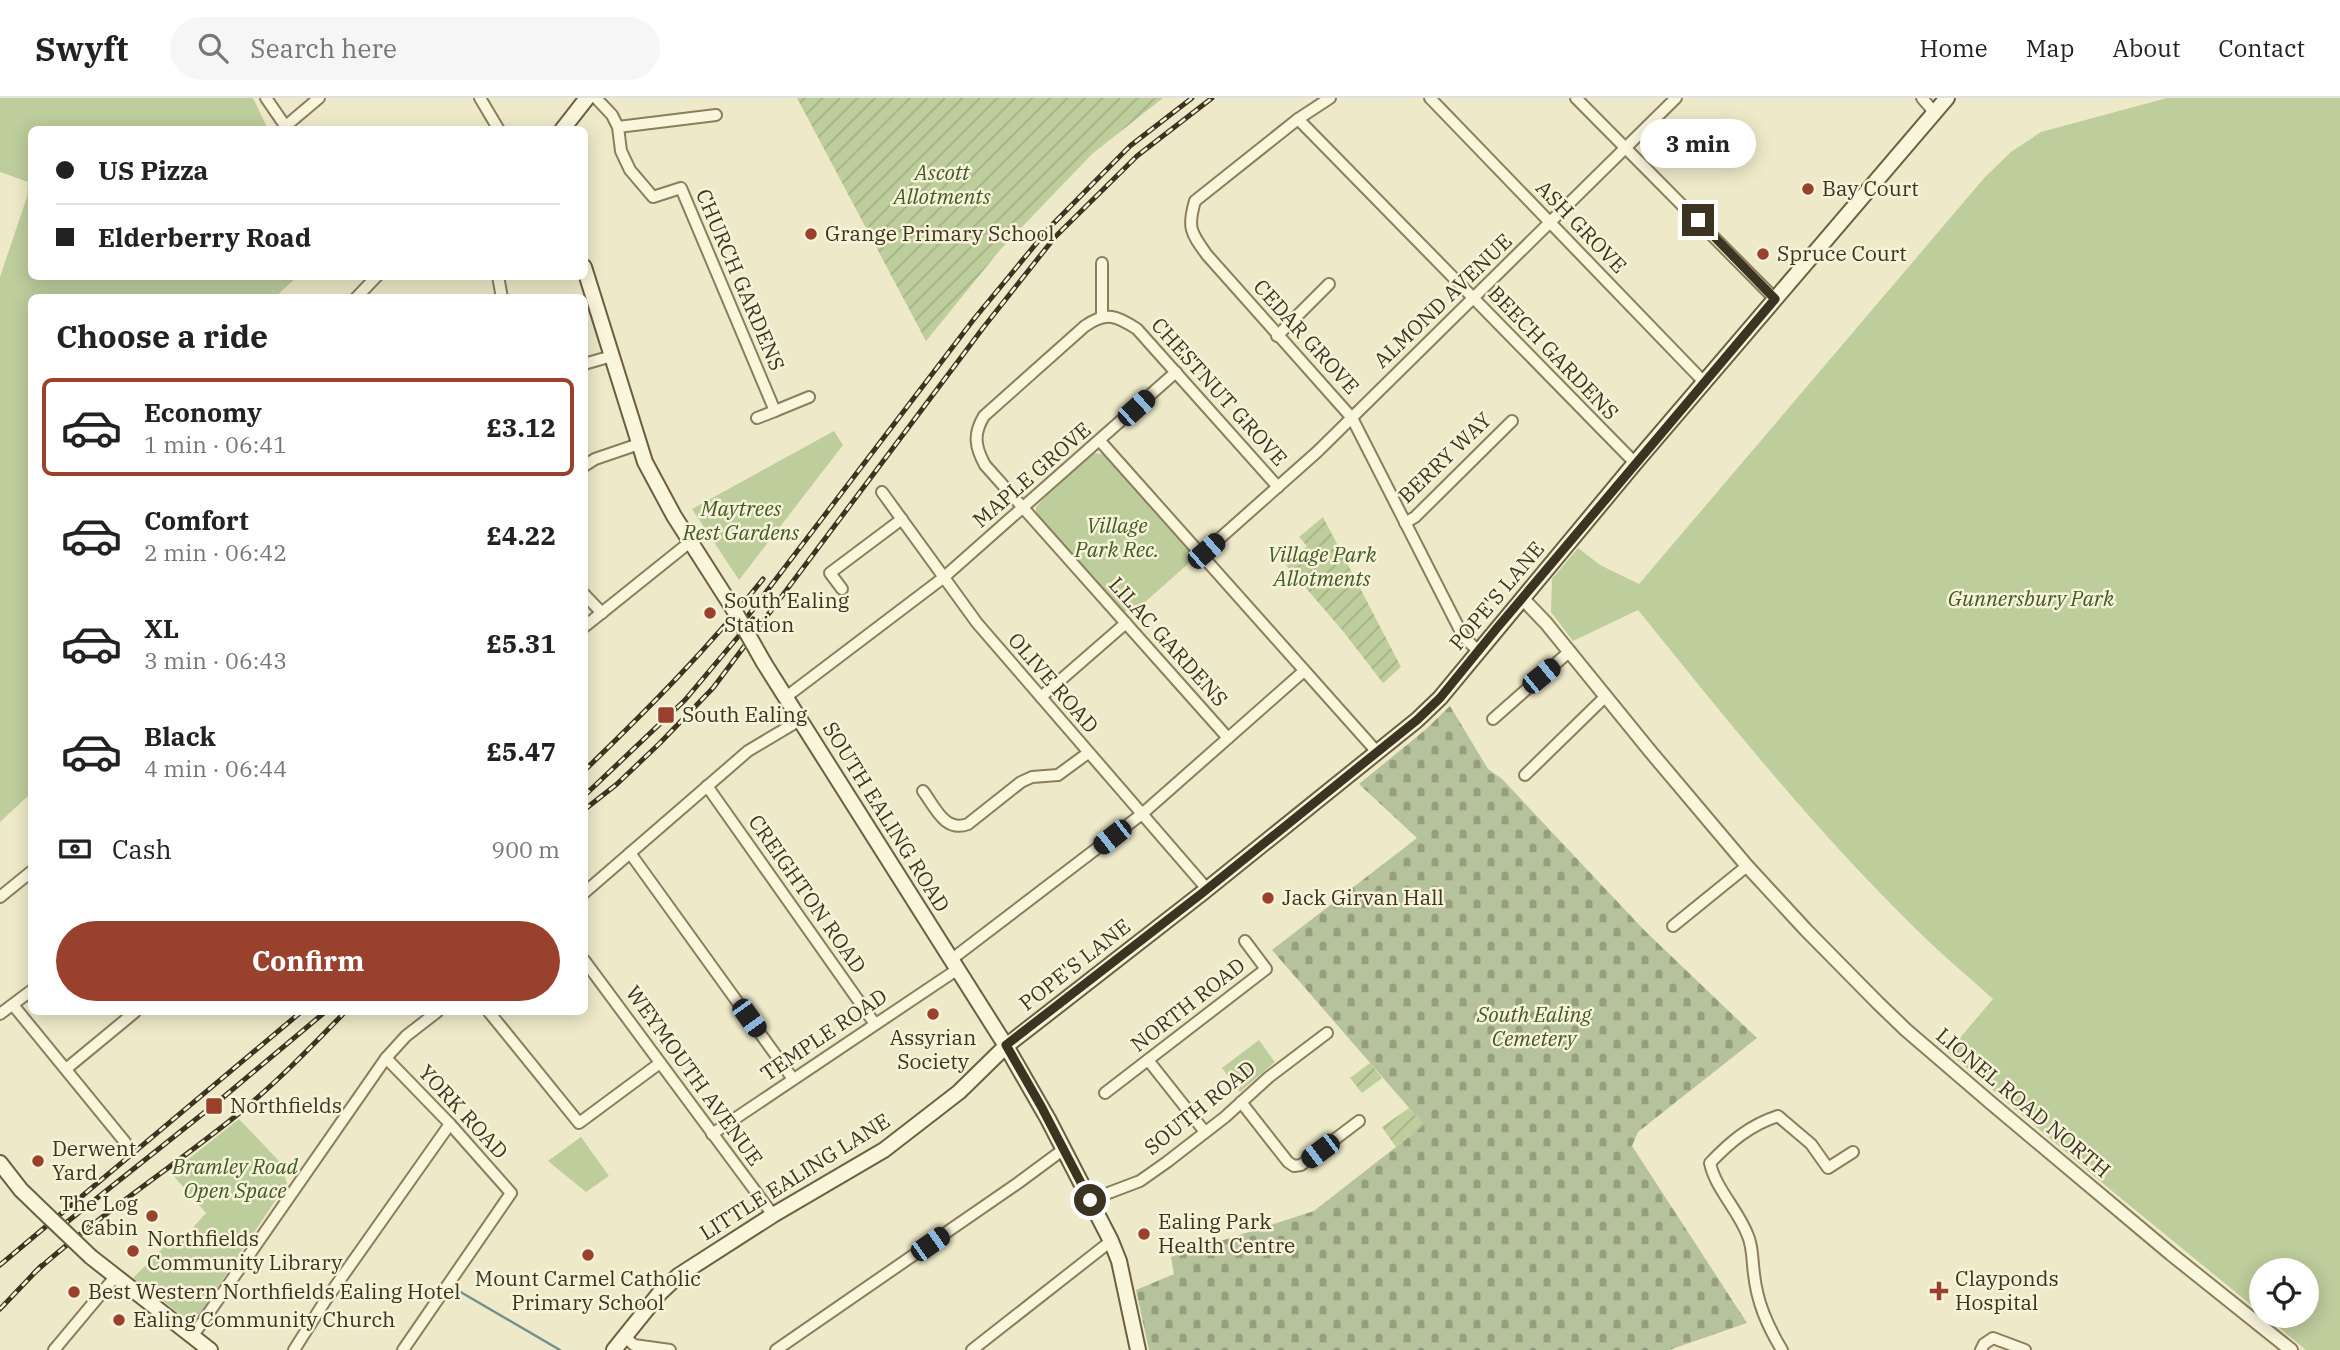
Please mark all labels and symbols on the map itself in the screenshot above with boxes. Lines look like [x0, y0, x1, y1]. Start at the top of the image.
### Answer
callout: 3 min [1640, 118, 1756, 167]
park label: Ascott Allotments [892, 158, 991, 210]
street label: ASH GROVE [1530, 174, 1633, 279]
place label: Bay Court [1822, 174, 1919, 202]
marker: Bay Court [1800, 181, 1816, 197]
street label: CHURCH GARDENS [690, 184, 792, 375]
route end [1682, 204, 1714, 236]
place label: Grange Primary School [825, 219, 1055, 247]
marker: Grange Primary School [803, 226, 819, 242]
street label: ALMOND AVENUE [1367, 227, 1518, 374]
place label: Spruce Court [1777, 239, 1907, 267]
marker: Spruce Court [1755, 246, 1771, 262]
street label: CEDAR GROVE [1248, 273, 1366, 400]
street label: BEECH GARDENS [1482, 279, 1625, 425]
street label: CHESTNUT GROVE [1146, 311, 1294, 472]
car [1114, 386, 1159, 430]
street label: BERRY WAY [1392, 406, 1497, 509]
street label: MAPLE GROVE [966, 415, 1096, 533]
park label: Maytrees Rest Gardens [682, 494, 799, 546]
park label: Village Park Rec. [1074, 511, 1159, 563]
car [1184, 529, 1229, 573]
street label: POPE'S LANE [1442, 535, 1550, 656]
park label: Village Park Allotments [1267, 540, 1377, 592]
street label: LILAC GARDENS [1103, 571, 1234, 712]
park label: Gunnersbury Park [1948, 584, 2115, 612]
place label: South Ealing Station [724, 586, 850, 638]
marker: South Ealing Station [702, 605, 718, 621]
street label: OLIVE ROAD [1002, 626, 1105, 739]
car [1519, 655, 1564, 697]
place label: South Ealing [682, 700, 808, 728]
marker: South Ealing [656, 705, 676, 725]
street label: SOUTH EALING ROAD [817, 716, 957, 917]
street label: CREIGHTON ROAD [743, 809, 873, 978]
car [1089, 816, 1136, 858]
place label: Jack Girvan Hall [1282, 883, 1444, 911]
marker: Jack Girvan Hall [1260, 890, 1276, 906]
street label: POPE'S LANE [1013, 912, 1136, 1016]
street label: NORTH ROAD [1125, 951, 1250, 1058]
street label: WEYMOUTH AVENUE [620, 980, 770, 1171]
street label: TEMPLE ROAD [755, 981, 892, 1087]
car [729, 995, 770, 1041]
park label: South Ealing Cemetery [1476, 1000, 1592, 1052]
marker: Assyrian Society [925, 1006, 941, 1022]
street label: LIONEL ROAD NORTH [1931, 1021, 2117, 1184]
place label: Assyrian Society [890, 1023, 976, 1075]
street label: SOUTH ROAD [1138, 1054, 1261, 1161]
street label: YORK ROAD [413, 1058, 515, 1164]
place label: Northfields [230, 1091, 342, 1119]
marker: Northfields [204, 1096, 224, 1116]
street label: LITTLE EALING LANE [694, 1106, 895, 1246]
car [1297, 1130, 1344, 1172]
place label: Derwent Yard [52, 1134, 136, 1186]
park label: Bramley Road Open Space [171, 1152, 299, 1204]
marker: Derwent Yard [30, 1153, 46, 1169]
route start [1074, 1184, 1106, 1216]
place label: The Log Cabin [59, 1189, 139, 1241]
place label: Ealing Park Health Centre [1158, 1207, 1295, 1259]
marker: The Log Cabin [144, 1208, 160, 1224]
car [907, 1223, 954, 1265]
place label: Northfields Community Library [147, 1224, 343, 1276]
marker: Ealing Park Health Centre [1136, 1226, 1152, 1242]
marker: Northfields Community Library [125, 1243, 141, 1259]
marker: Mount Carmel Catholic Primary School [580, 1247, 596, 1263]
place label: Mount Carmel Catholic Primary School [475, 1264, 701, 1316]
place label: Clayponds Hospital [1955, 1264, 2059, 1316]
place label: Best Western Northfields Ealing Hotel [88, 1277, 460, 1305]
marker: Clayponds Hospital [1929, 1281, 1949, 1301]
marker: Best Western Northfields Ealing Hotel [66, 1284, 82, 1300]
place label: Ealing Community Church [133, 1305, 395, 1333]
marker: Ealing Community Church [111, 1312, 127, 1328]

